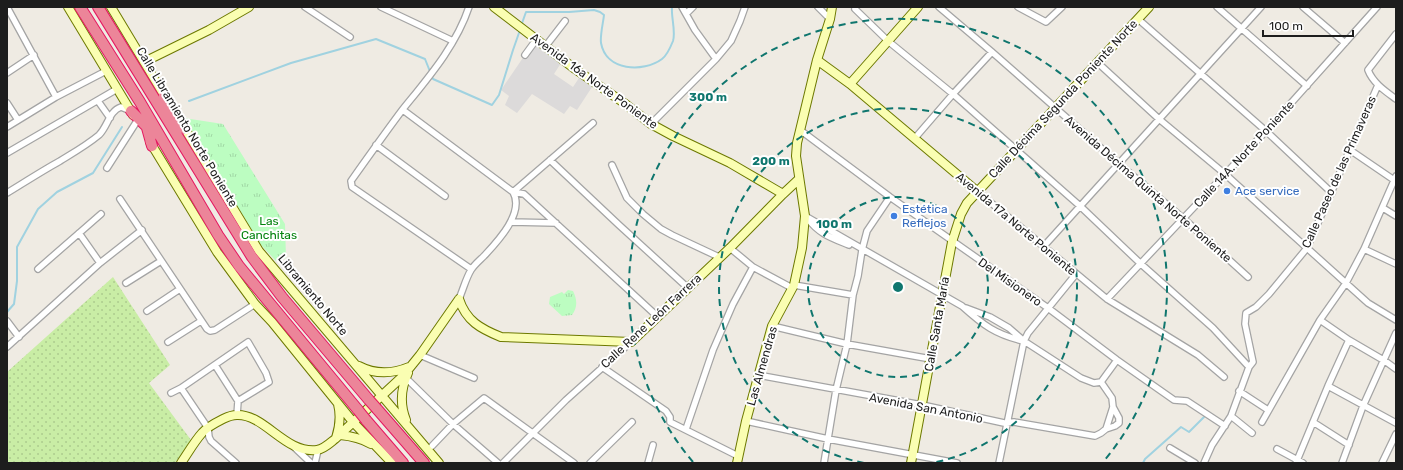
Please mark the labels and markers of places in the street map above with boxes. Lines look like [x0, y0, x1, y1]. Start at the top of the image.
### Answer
place label: Ace service [1235, 184, 1300, 198]
marker: Ace service [1222, 186, 1232, 196]
place label: Estética Reflejos [902, 202, 948, 230]
marker: Estética Reflejos [889, 211, 899, 221]
centre of rings [891, 280, 905, 294]

